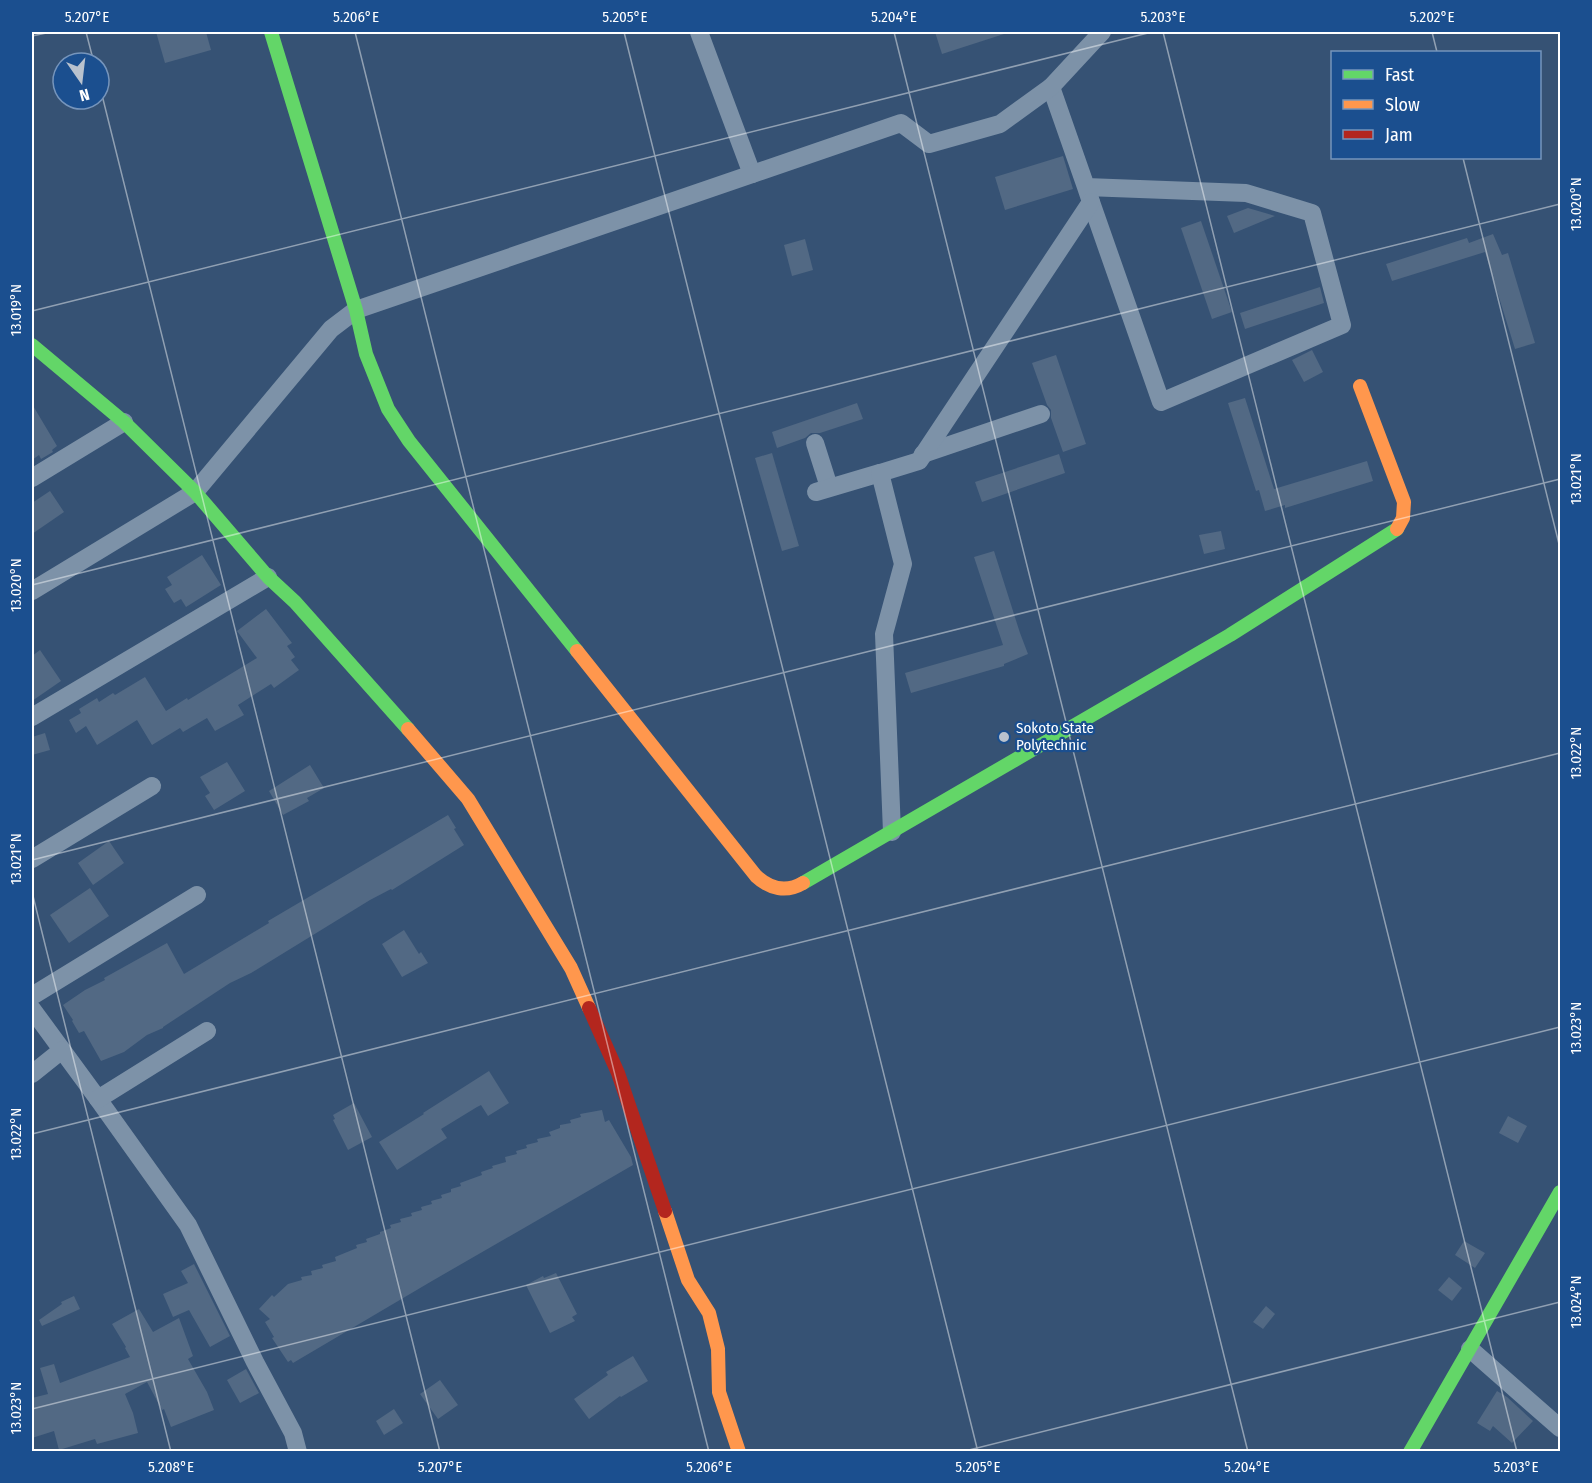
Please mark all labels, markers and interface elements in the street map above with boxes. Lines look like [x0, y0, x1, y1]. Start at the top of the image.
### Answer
text: 5.207°E [65, 8, 109, 26]
text: 5.206°E [333, 8, 379, 26]
text: 5.205°E [602, 8, 648, 26]
text: 5.204°E [871, 8, 917, 26]
text: 5.203°E [1140, 8, 1186, 26]
text: 5.202°E [1409, 8, 1455, 26]
north arrow [51, 51, 111, 111]
legend [1331, 51, 1541, 159]
text: Fast [1385, 64, 1414, 86]
text: N [78, 85, 91, 105]
text: Slow [1385, 94, 1420, 116]
text: Jam [1385, 124, 1413, 146]
text: 13.020°N [1567, 177, 1585, 231]
text: 13.019°N [7, 284, 25, 336]
text: 13.021°N [1567, 453, 1585, 505]
text: 13.020°N [7, 558, 25, 612]
place label: Sokoto State Polytechnic [1016, 719, 1094, 754]
text: 13.022°N [1567, 727, 1585, 779]
marker: Sokoto State Polytechnic [997, 730, 1011, 744]
text: 13.021°N [7, 833, 25, 885]
text: 13.023°N [1567, 1002, 1585, 1054]
text: 13.022°N [7, 1108, 25, 1160]
text: 13.024°N [1567, 1276, 1585, 1328]
text: 13.023°N [7, 1382, 25, 1434]
text: 5.208°E [148, 1458, 194, 1476]
text: 5.207°E [418, 1458, 462, 1476]
text: 5.206°E [686, 1458, 732, 1476]
text: 5.205°E [955, 1458, 1001, 1476]
text: 5.204°E [1224, 1458, 1270, 1476]
text: 5.203°E [1493, 1458, 1539, 1476]

